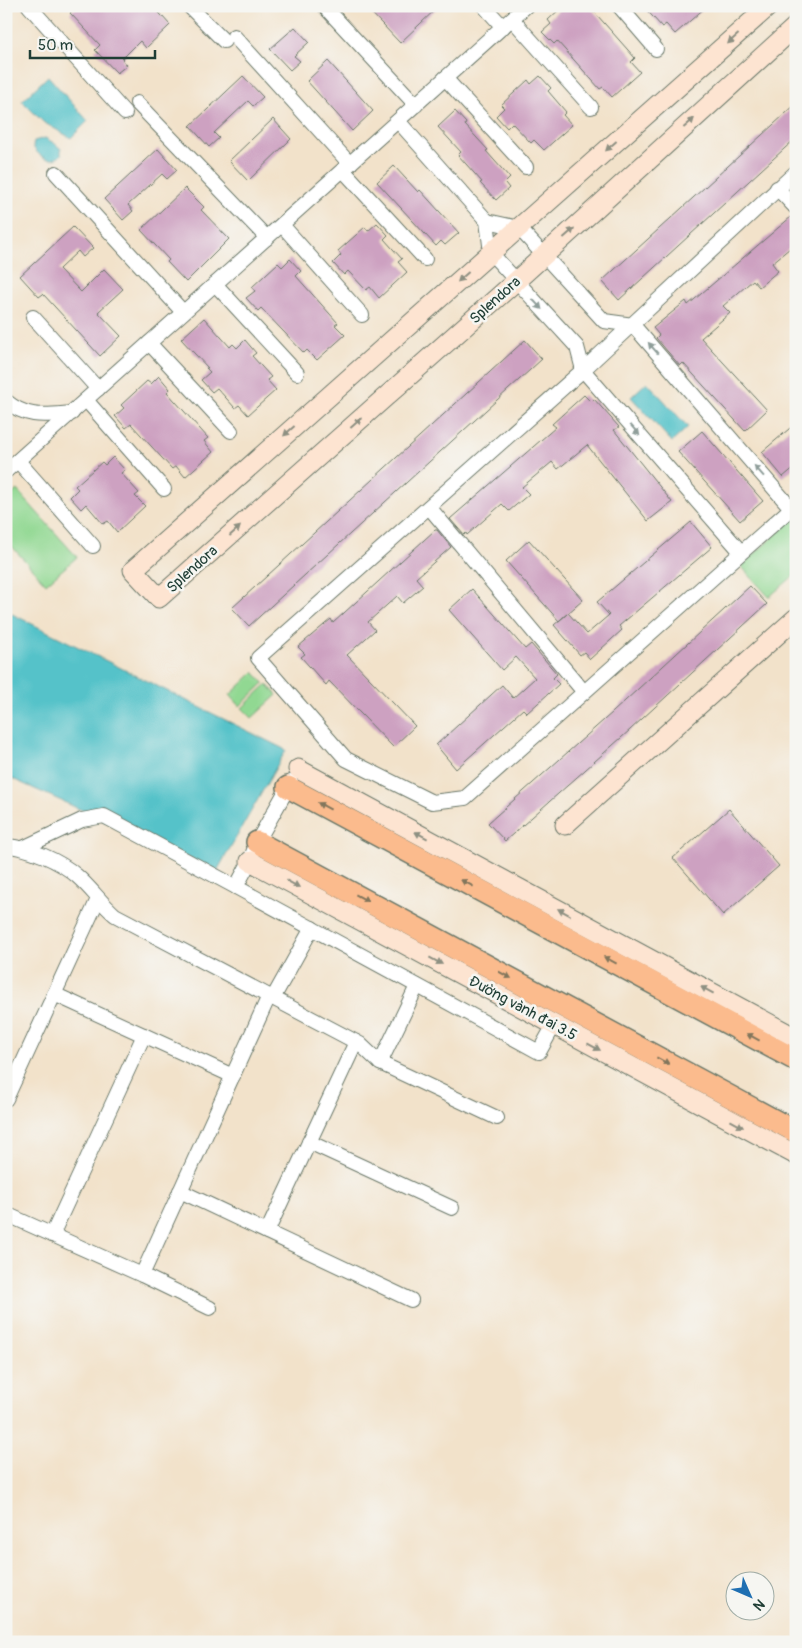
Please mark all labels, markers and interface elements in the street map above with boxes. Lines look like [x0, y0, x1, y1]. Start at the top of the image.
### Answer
scale bar [30, 28, 155, 60]
one-way arrow [726, 33, 739, 44]
text: 50 m [38, 36, 73, 55]
one-way arrow [682, 117, 694, 129]
one-way arrow [605, 141, 618, 152]
one-way arrow [562, 227, 574, 239]
one-way arrow [457, 272, 470, 283]
street label: Splendora [466, 272, 525, 328]
one-way arrow [531, 297, 543, 309]
one-way arrow [647, 342, 658, 355]
one-way arrow [350, 417, 362, 429]
one-way arrow [629, 424, 641, 436]
one-way arrow [283, 426, 296, 437]
one-way arrow [754, 465, 765, 477]
one-way arrow [228, 525, 240, 537]
street label: Splendora [163, 541, 222, 597]
one-way arrow [316, 802, 331, 810]
one-way arrow [413, 831, 428, 839]
one-way arrow [459, 879, 474, 887]
one-way arrow [285, 880, 300, 888]
one-way arrow [355, 894, 369, 902]
one-way arrow [557, 908, 570, 917]
one-way arrow [603, 956, 617, 964]
one-way arrow [428, 957, 443, 965]
one-way arrow [498, 971, 512, 980]
street label: Đường vành đai 3.5 [465, 972, 580, 1045]
one-way arrow [699, 986, 714, 994]
one-way arrow [746, 1033, 760, 1041]
one-way arrow [587, 1042, 601, 1051]
one-way arrow [656, 1057, 671, 1065]
one-way arrow [730, 1120, 744, 1128]
north arrow [724, 1570, 774, 1620]
text: N [749, 1595, 768, 1614]

